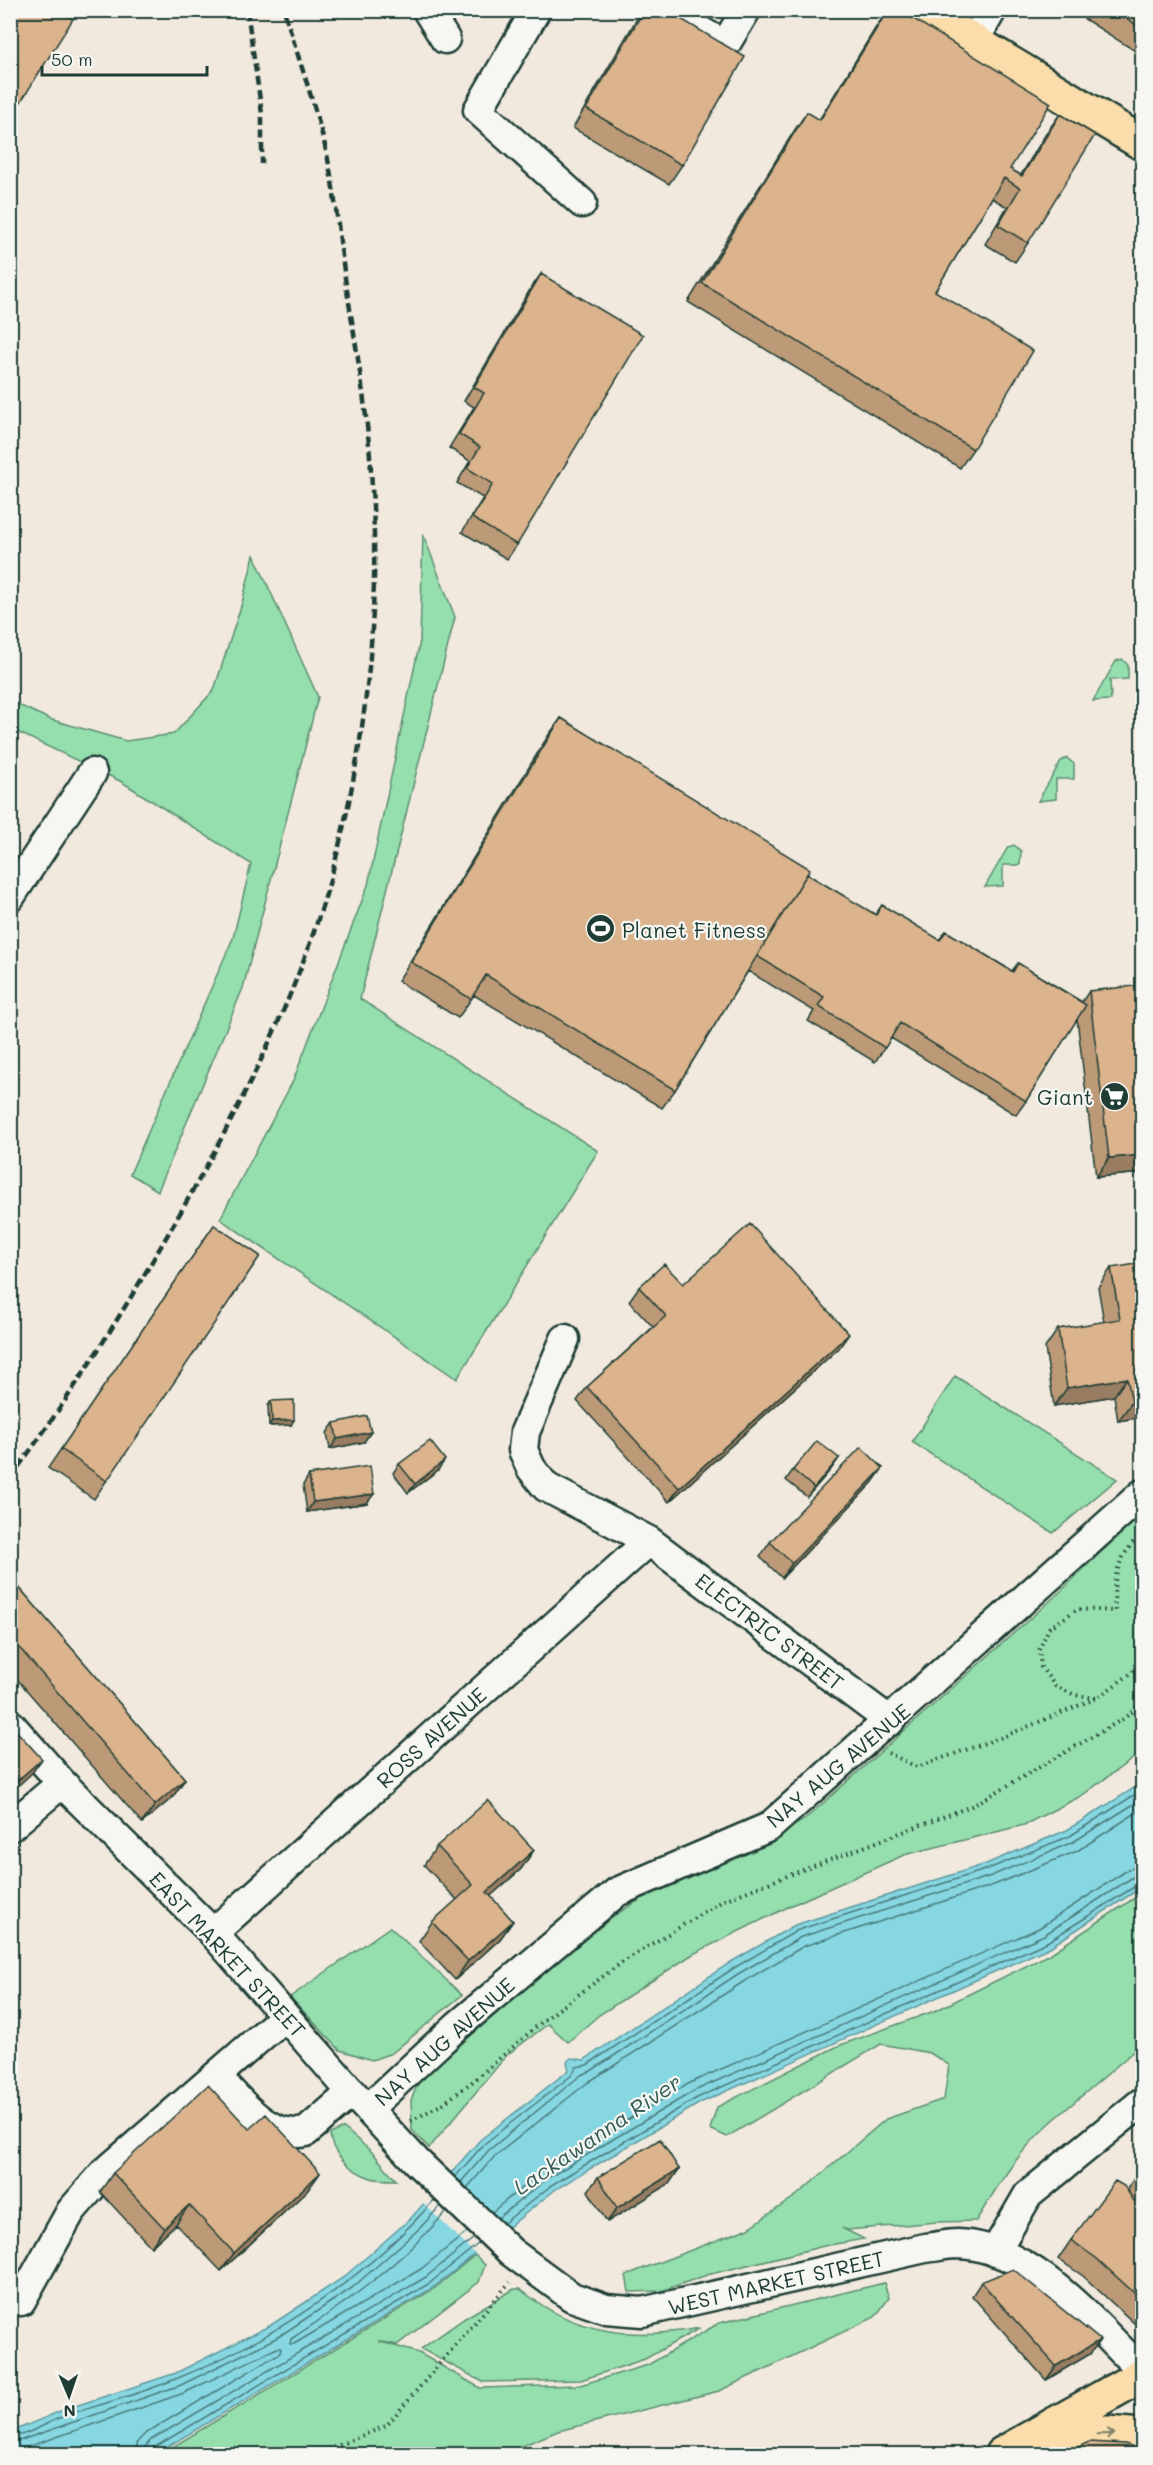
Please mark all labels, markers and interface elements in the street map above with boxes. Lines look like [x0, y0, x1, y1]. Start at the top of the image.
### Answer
scale bar [42, 39, 207, 77]
text: 50 m [51, 47, 93, 71]
sports icon: Planet Fitness [585, 913, 617, 945]
place label: Planet Fitness [622, 916, 766, 943]
supermarket icon: Giant [1098, 1080, 1130, 1112]
place label: Giant [1037, 1083, 1093, 1110]
street label: ELECTRIC STREET [690, 1566, 850, 1696]
street label: ROSS AVENUE [370, 1680, 492, 1794]
street label: NAY AUG AVENUE [760, 1697, 916, 1833]
street label: EAST MARKET STREET [144, 1865, 312, 2043]
street label: NAY AUG AVENUE [368, 1971, 520, 2111]
water label: Lackawanna River [507, 2067, 687, 2201]
street label: WEST MARKET STREET [665, 2244, 887, 2320]
north arrow [39, 2366, 99, 2426]
text: N [63, 2401, 76, 2422]
one-way arrow [1095, 2428, 1115, 2440]

